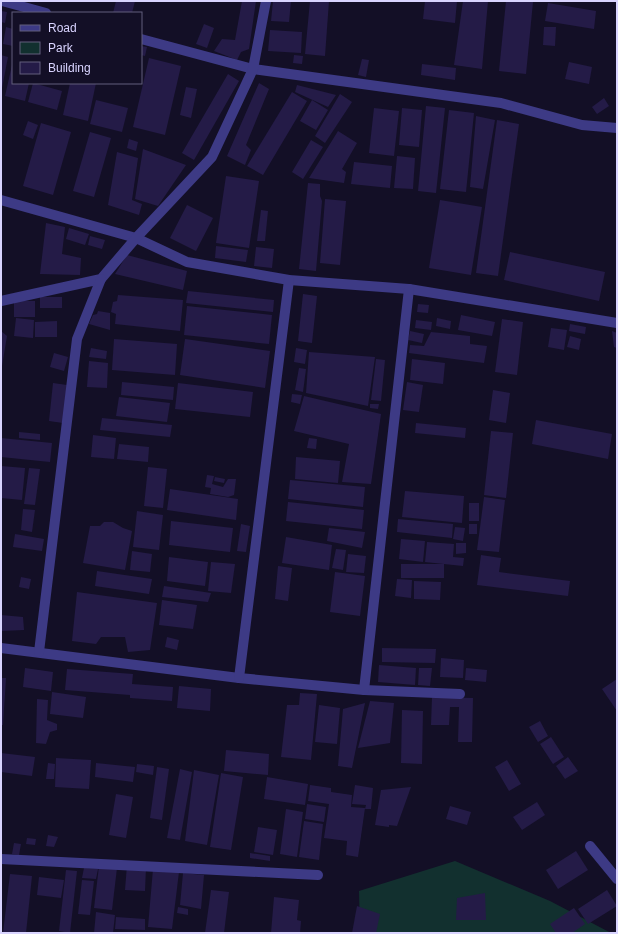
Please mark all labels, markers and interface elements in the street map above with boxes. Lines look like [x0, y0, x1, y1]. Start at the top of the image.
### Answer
legend [12, 12, 142, 84]
text: Road [48, 21, 77, 35]
text: Park [48, 41, 74, 55]
text: Building [48, 61, 91, 75]

